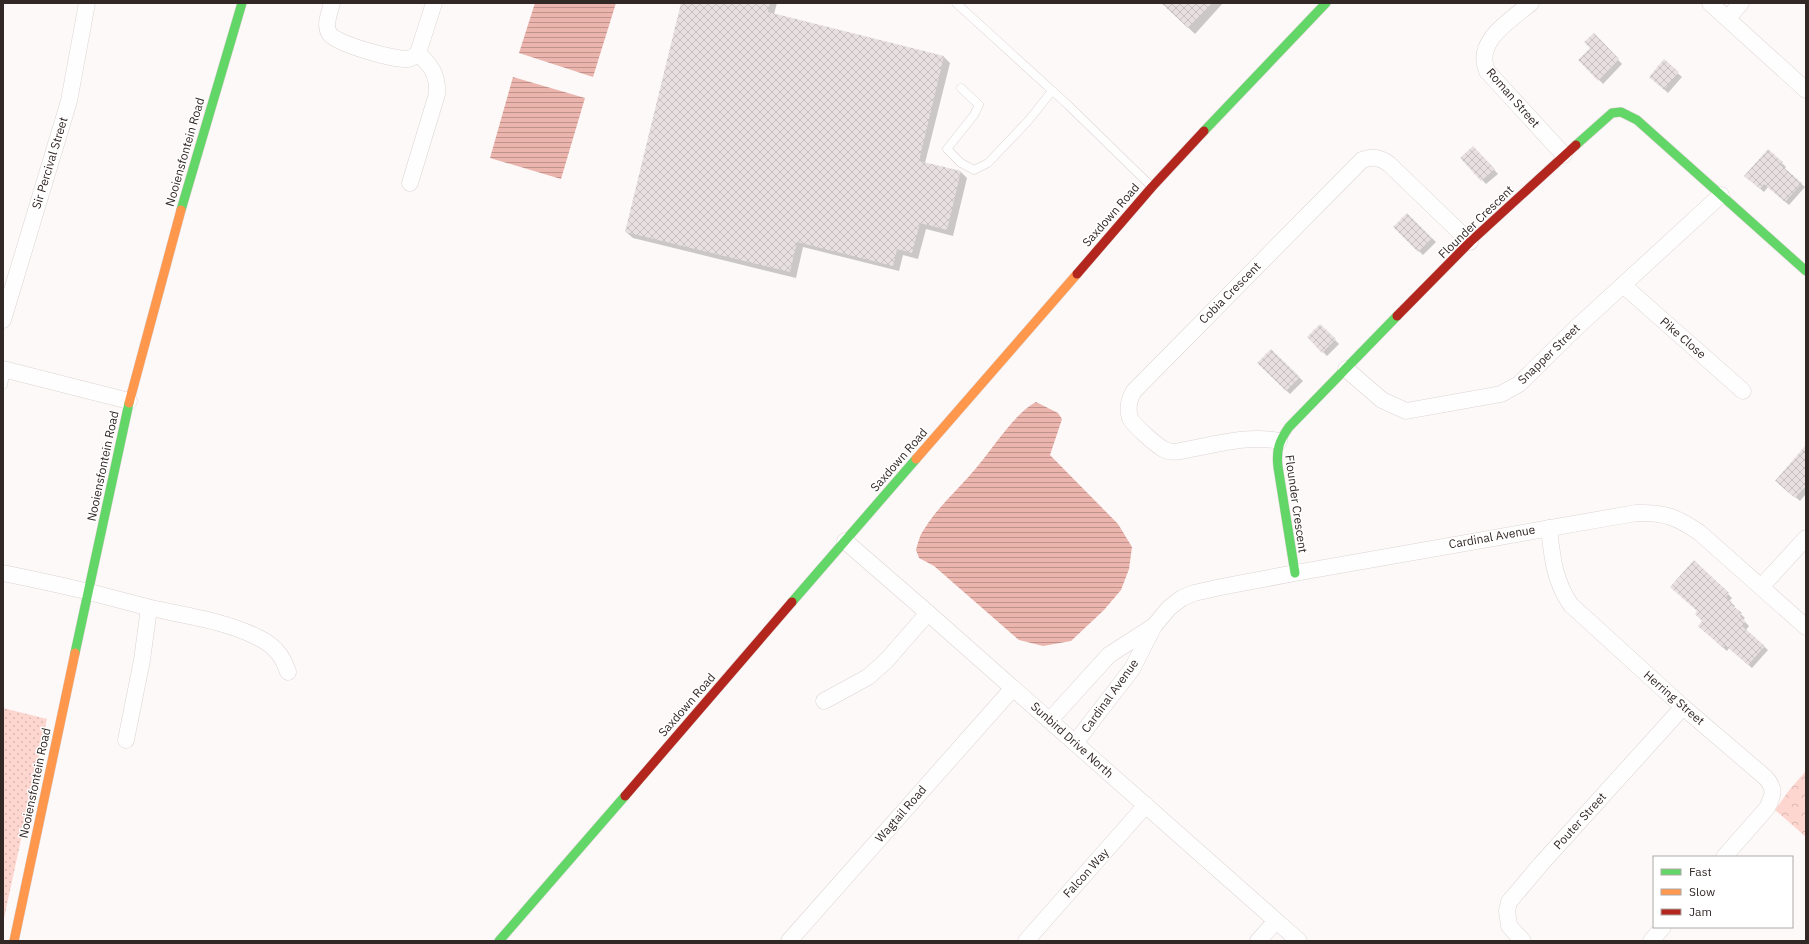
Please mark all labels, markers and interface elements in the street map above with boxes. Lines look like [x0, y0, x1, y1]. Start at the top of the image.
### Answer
street label: Roman Street [1484, 65, 1543, 130]
street label: Nooiensfontein Road [162, 96, 207, 208]
street label: Sir Percival Street [28, 115, 71, 211]
street label: Saxdown Road [1079, 180, 1142, 250]
street label: Flounder Crescent [1435, 182, 1516, 261]
street label: Cobia Crescent [1196, 259, 1264, 327]
street label: Pike Close [1657, 314, 1710, 362]
street label: Snapper Street [1514, 320, 1583, 387]
street label: Nooiensfontein Road [83, 409, 122, 522]
street label: Saxdown Road [867, 425, 930, 495]
street label: Flounder Crescent [1282, 454, 1311, 554]
street label: Cardinal Avenue [1448, 521, 1537, 551]
street label: Cardinal Avenue [1078, 656, 1142, 736]
street label: Herring Street [1641, 667, 1708, 728]
street label: Saxdown Road [655, 670, 718, 740]
street label: Sunbird Drive North [1028, 699, 1117, 781]
street label: Nooiensfontein Road [15, 726, 54, 839]
street label: Wagtail Road [872, 782, 929, 845]
street label: Pouter Street [1550, 789, 1609, 852]
street label: Falcon Way [1060, 845, 1112, 900]
legend [1653, 856, 1793, 928]
text: Fast [1689, 864, 1712, 879]
text: Slow [1689, 884, 1715, 899]
text: Jam [1689, 904, 1712, 919]

